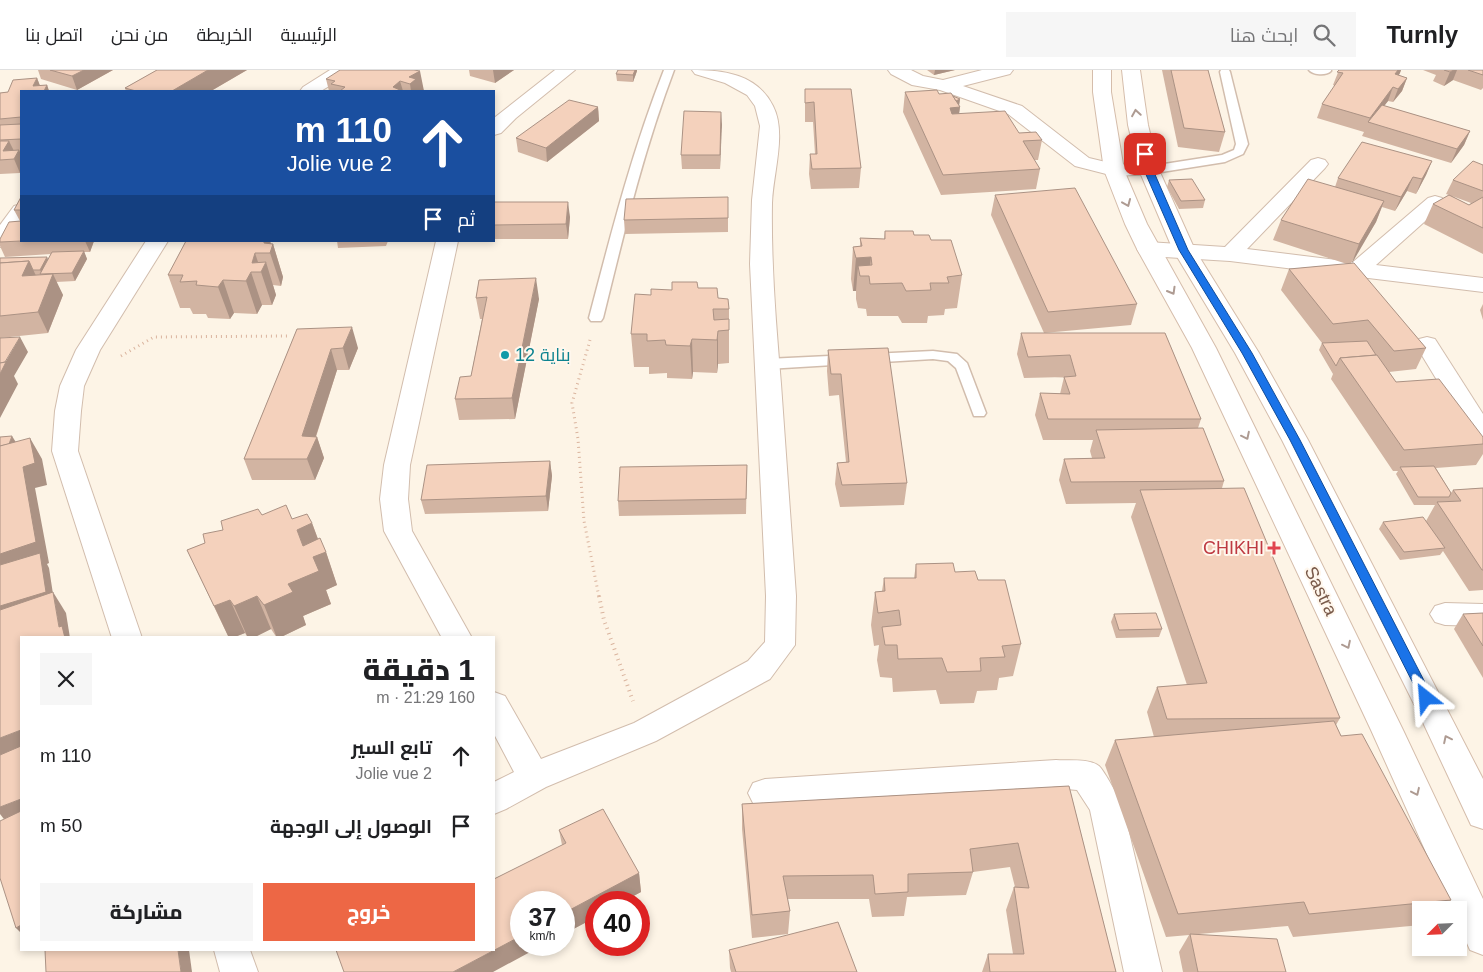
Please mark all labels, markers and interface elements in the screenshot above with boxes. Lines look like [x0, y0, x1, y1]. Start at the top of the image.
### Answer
search box [1006, 12, 1356, 57]
icon: search [1310, 21, 1338, 49]
text: Turnly [1386, 21, 1458, 48]
text: اتصل بنا [25, 25, 83, 45]
text: من نحن [111, 25, 168, 45]
text: الخريطة [196, 25, 253, 45]
text: الرئيسية [281, 25, 337, 45]
text: ابحث هنا [1230, 25, 1298, 46]
one-way arrow [1131, 108, 1142, 116]
text: 110 m [295, 110, 392, 149]
icon: ahead [410, 110, 475, 175]
pin [1124, 133, 1166, 175]
icon: arrive [1131, 140, 1159, 168]
text: Jolie vue 2 [287, 151, 392, 176]
one-way arrow [1121, 198, 1132, 207]
icon: arrive [419, 205, 447, 233]
text: ثم [457, 209, 475, 230]
one-way arrow [1166, 286, 1176, 295]
place label: بناية 12 [515, 345, 571, 365]
marker: بناية 12 [499, 349, 511, 361]
one-way arrow [1240, 430, 1250, 439]
place label: CHIKHI [1203, 538, 1264, 558]
marker: CHIKHI [1268, 542, 1280, 554]
street label: Sastra [1301, 563, 1342, 620]
one-way arrow [1341, 640, 1351, 649]
button: close [40, 653, 92, 705]
text: 1 دقيقة [363, 653, 475, 686]
position arrow [1399, 671, 1451, 723]
text: 160 m · 21:29 [376, 689, 475, 706]
one-way arrow [1442, 735, 1453, 744]
text: تابع السير [351, 737, 432, 758]
icon: ahead [447, 742, 475, 770]
text: 110 m [40, 745, 91, 766]
text: Jolie vue 2 [356, 765, 432, 782]
one-way arrow [1410, 787, 1420, 796]
icon: arrive [447, 812, 475, 840]
text: 50 m [40, 815, 82, 836]
text: الوصول إلى الوجهة [270, 816, 432, 837]
button: مشاركة [40, 883, 253, 941]
button: خروج [263, 883, 475, 941]
speed limit sign: 40 [585, 891, 650, 956]
north arrow [1412, 901, 1468, 956]
map controls [1412, 901, 1467, 956]
text: 37 [529, 903, 556, 931]
text: km/h [529, 929, 556, 943]

